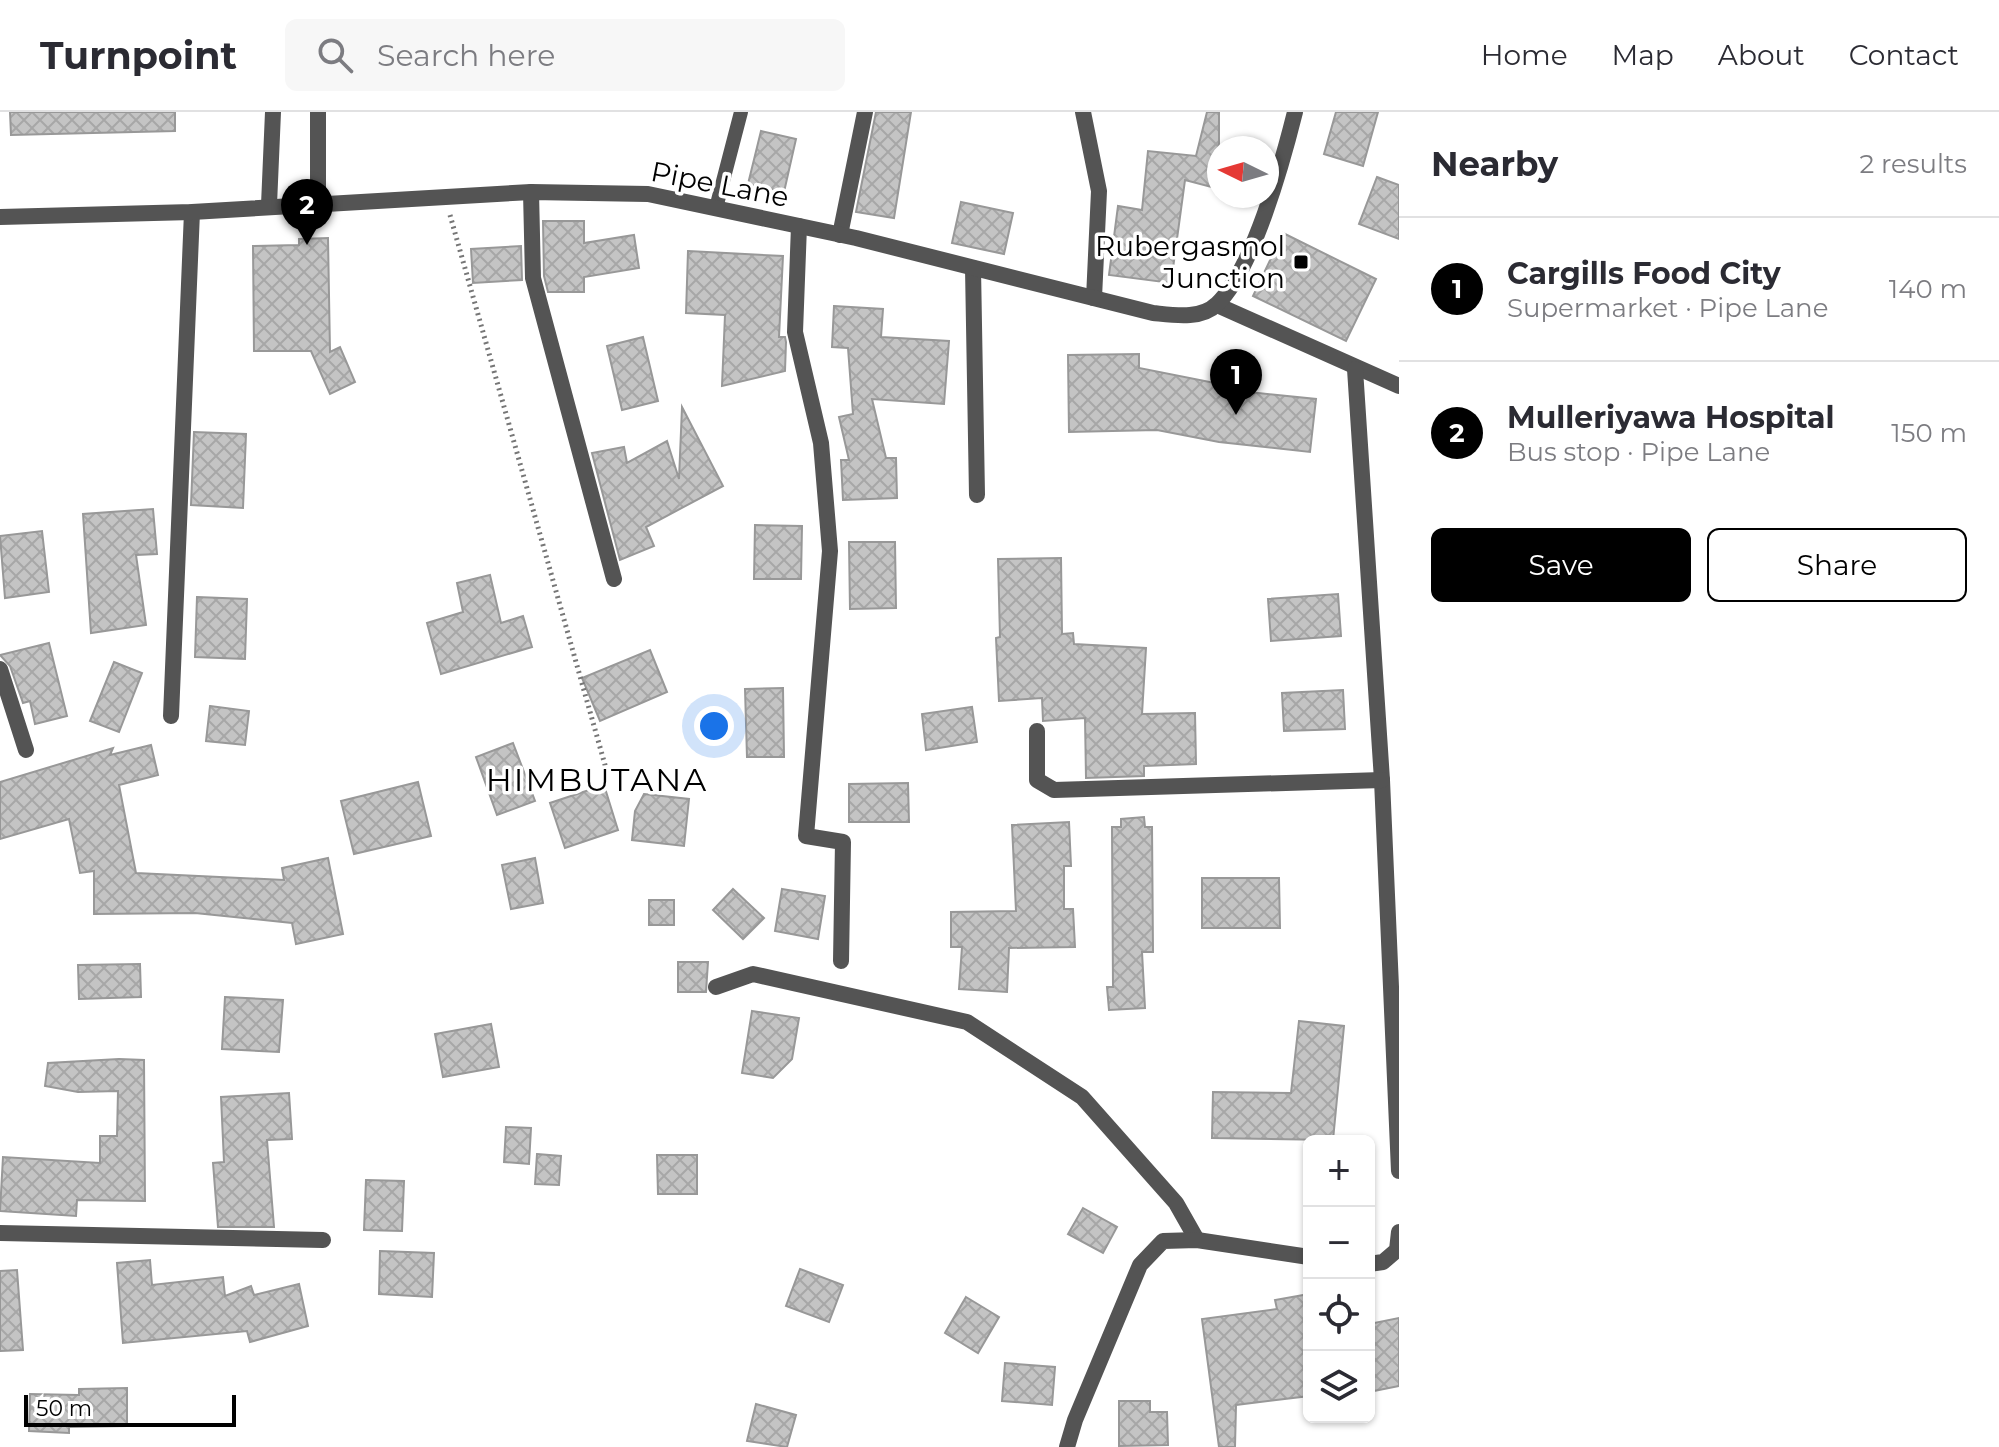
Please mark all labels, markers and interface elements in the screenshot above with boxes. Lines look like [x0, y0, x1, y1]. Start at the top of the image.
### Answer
search box [285, 19, 845, 91]
text: Turnpoint [40, 32, 237, 79]
icon: search [313, 33, 357, 77]
text: Search here [377, 37, 555, 74]
text: Home [1481, 38, 1568, 72]
text: Map [1612, 38, 1674, 72]
text: About [1718, 38, 1805, 72]
text: Contact [1849, 38, 1959, 72]
north arrow [1207, 136, 1279, 208]
text: Nearby [1431, 143, 1558, 185]
text: 2 results [1859, 148, 1967, 180]
street label: Pipe Lane [648, 154, 792, 214]
pin: 2 [281, 179, 333, 245]
place label: Rubergasmol Junction [1095, 229, 1285, 295]
marker: Rubergasmol Junction [1292, 253, 1310, 271]
text: Cargills Food City [1507, 255, 1781, 292]
text: 1 [1452, 273, 1462, 305]
text: 140 m [1889, 273, 1967, 305]
text: Supermarket · Pipe Lane [1507, 292, 1828, 324]
pin: 1 [1210, 349, 1262, 415]
text: Mulleriyawa Hospital [1507, 399, 1835, 436]
text: 2 [1449, 417, 1465, 449]
text: 150 m [1891, 417, 1967, 449]
text: Bus stop · Pipe Lane [1507, 436, 1770, 468]
button: Save [1431, 528, 1691, 602]
button: Share [1707, 528, 1967, 602]
your location [694, 706, 734, 746]
district label: HIMBUTANA [486, 760, 708, 799]
map controls [1303, 1135, 1375, 1423]
button: + [1303, 1135, 1375, 1207]
button: − [1303, 1207, 1375, 1279]
button: locate [1303, 1279, 1375, 1351]
button: layers [1303, 1351, 1375, 1423]
scale bar [24, 1391, 236, 1427]
text: 50 m [36, 1395, 92, 1422]

